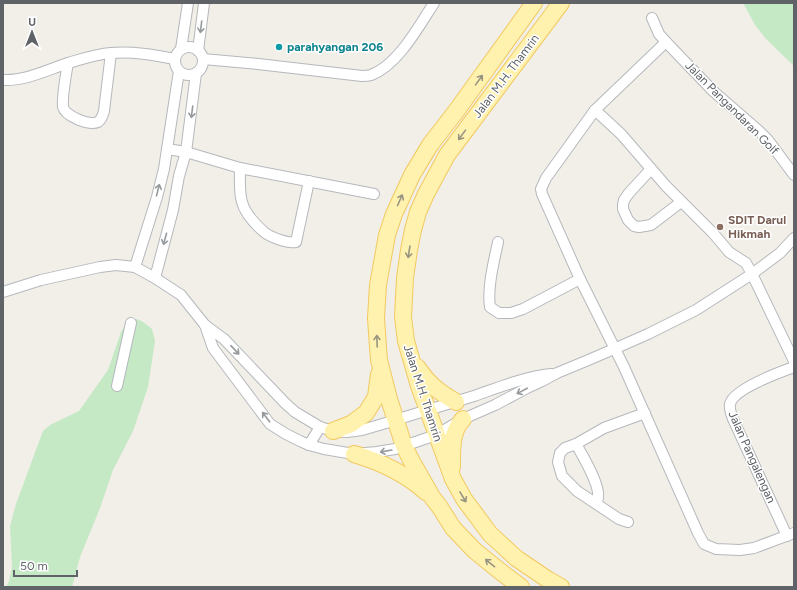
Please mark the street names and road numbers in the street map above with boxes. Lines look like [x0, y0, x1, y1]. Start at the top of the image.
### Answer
street label: Jalan M.H. Thamrin [470, 31, 542, 121]
street label: Jalan Pangandaran Golf [682, 58, 782, 158]
street label: Jalan M.H. Thamrin [401, 343, 445, 443]
street label: Jalan Pangalengan [725, 409, 779, 505]

